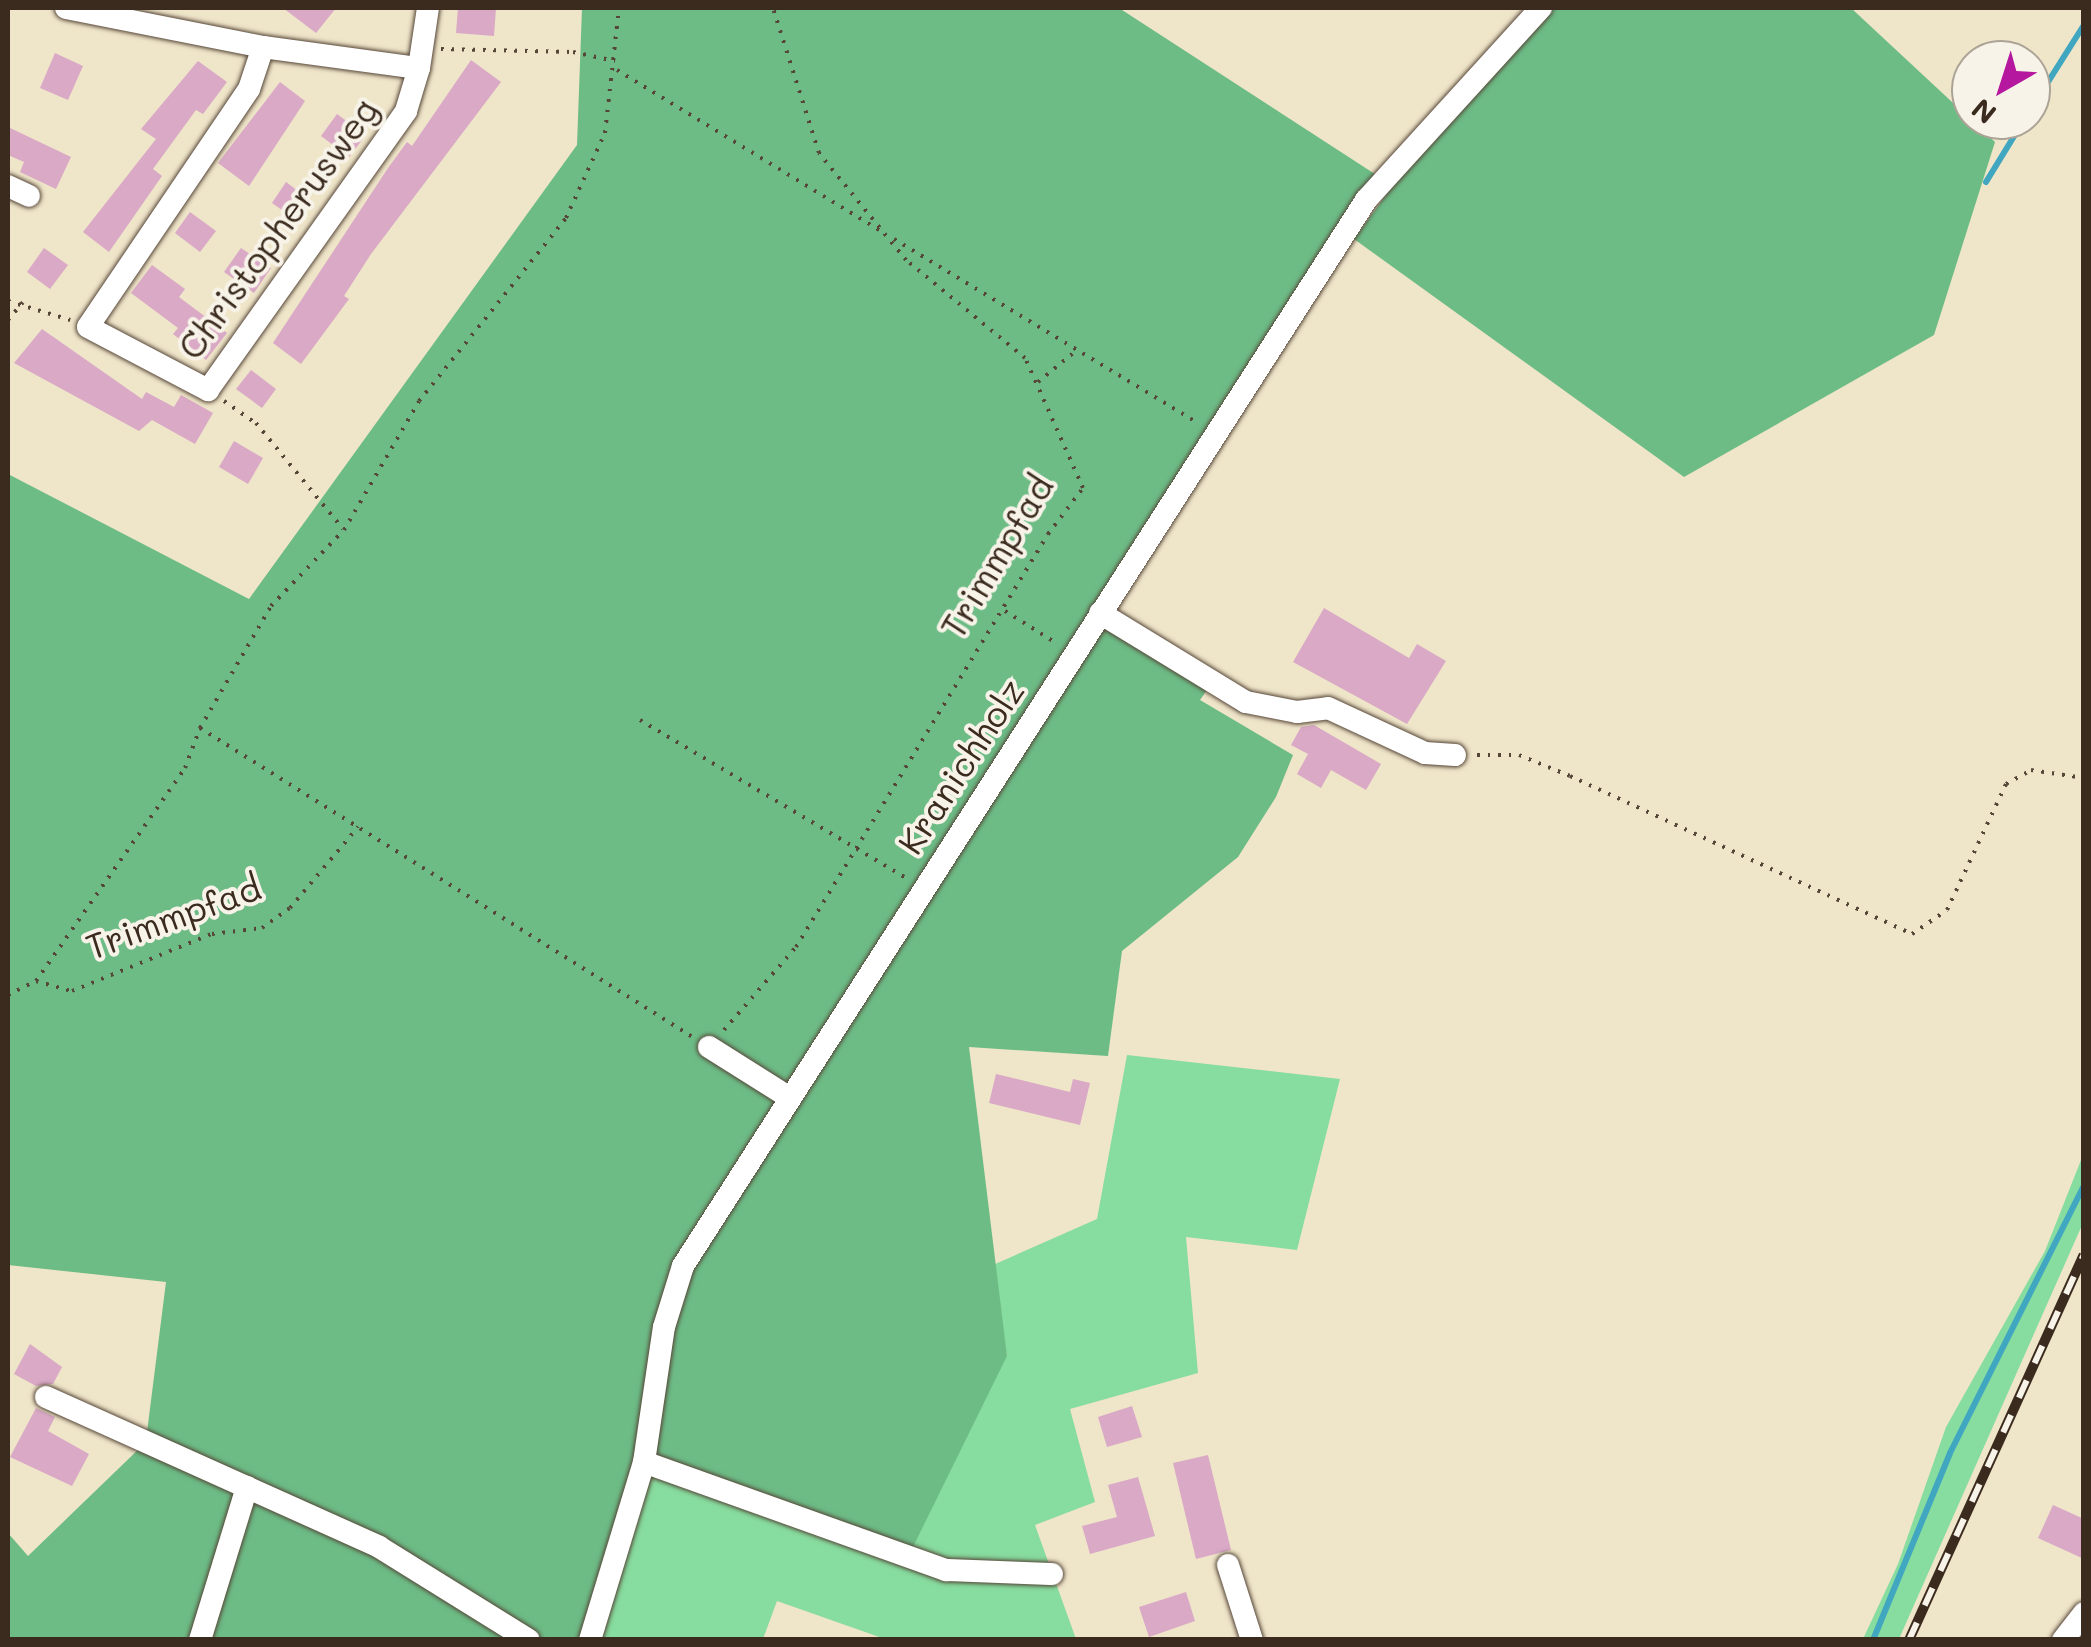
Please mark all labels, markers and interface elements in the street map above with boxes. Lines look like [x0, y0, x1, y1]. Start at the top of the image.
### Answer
north arrow [1951, 40, 2051, 140]
street label: Christopherusweg [168, 89, 386, 367]
text: N [1964, 91, 2003, 132]
street label: Trimmpfad [931, 467, 1061, 645]
street label: Kranichholz [888, 671, 1032, 861]
street label: Trimmpfad [80, 865, 266, 967]

